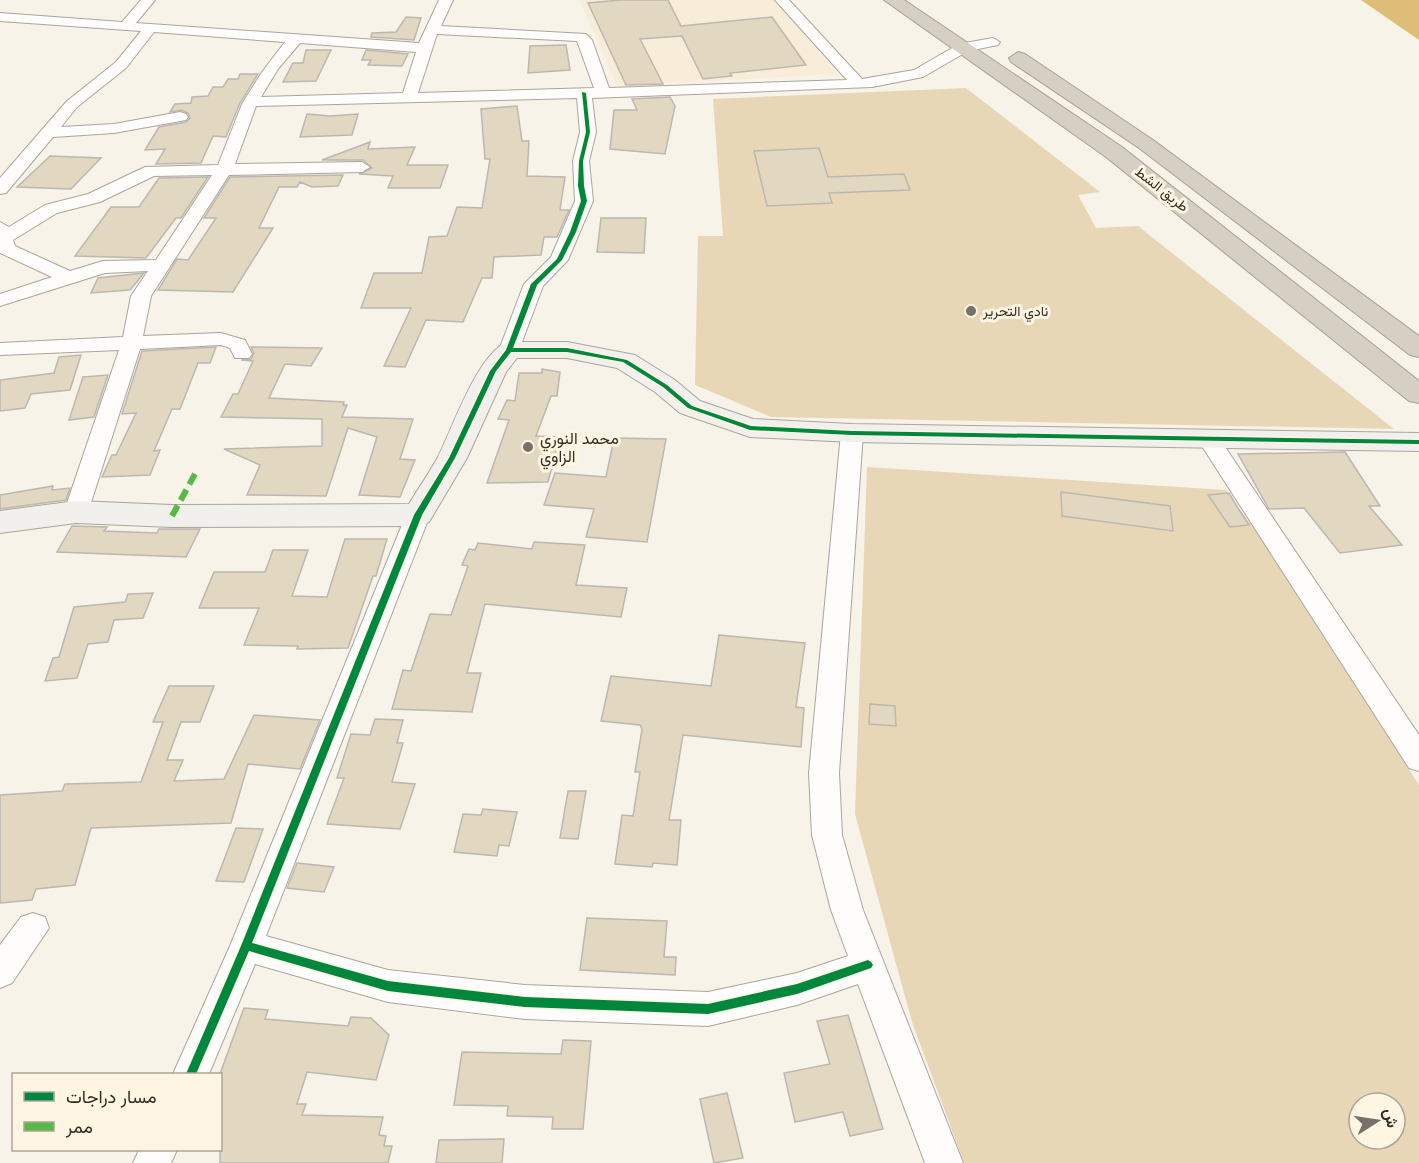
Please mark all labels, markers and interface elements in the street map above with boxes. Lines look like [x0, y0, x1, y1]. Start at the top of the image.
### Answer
street label: طريق الشط [1132, 163, 1192, 215]
place label: نادي التحرير [982, 303, 1048, 323]
marker: نادي التحرير [964, 304, 978, 318]
place label: محمد النوري الزاوي [540, 429, 619, 470]
marker: محمد النوري الزاوي [521, 440, 535, 454]
legend [12, 1073, 222, 1151]
text: مسار دراجات [66, 1086, 157, 1108]
north arrow [1347, 1091, 1407, 1151]
text: ش [1380, 1107, 1402, 1129]
text: ممر [65, 1116, 93, 1138]

